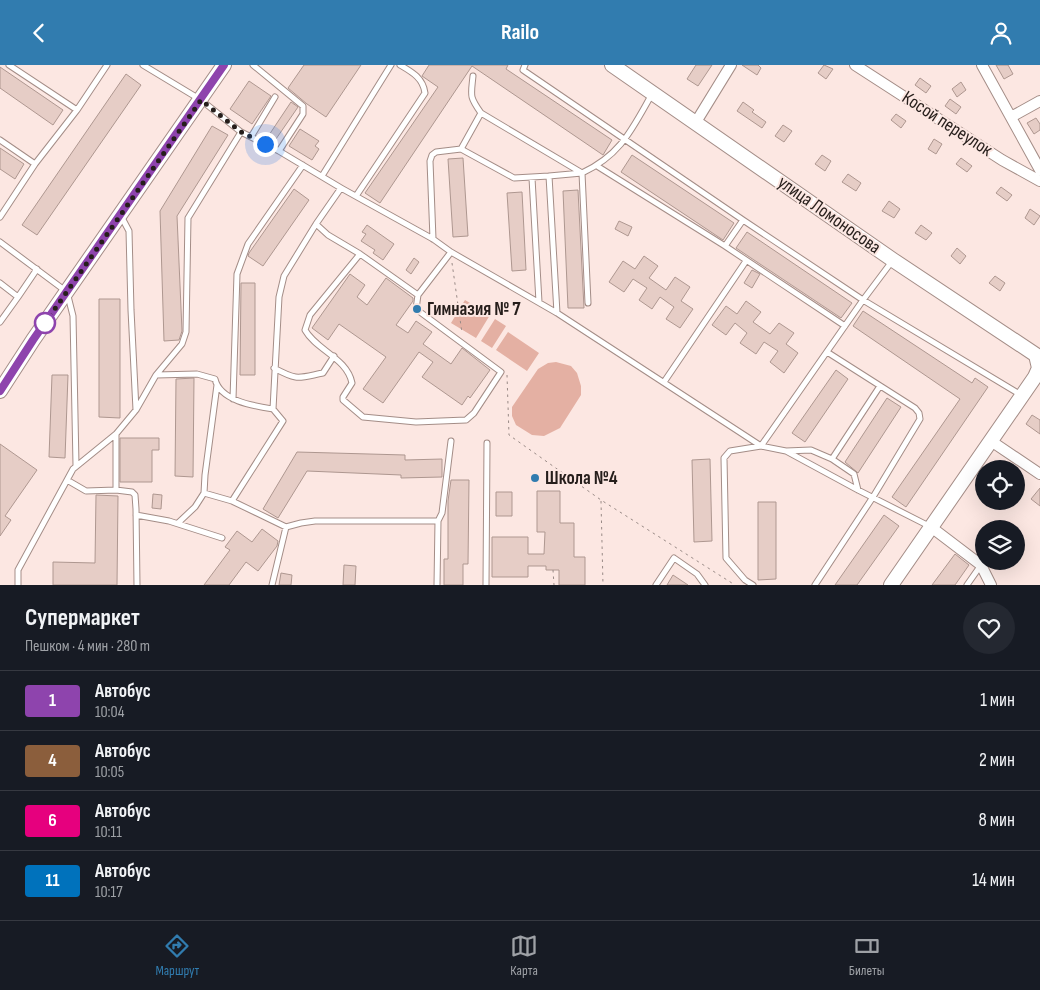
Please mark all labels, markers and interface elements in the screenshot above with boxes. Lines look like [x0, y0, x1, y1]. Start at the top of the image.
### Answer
icon: back [25, 19, 53, 47]
text: Railo [501, 19, 539, 46]
icon: person [987, 19, 1015, 47]
street label: Косой переулок [897, 86, 997, 162]
your location [253, 132, 278, 157]
street label: улица Ломоносова [773, 171, 885, 259]
place label: Гимназия № 7 [427, 298, 521, 321]
marker: Гимназия № 7 [411, 303, 423, 315]
unlabelled marker [34, 312, 56, 334]
map controls [975, 460, 1025, 570]
button: locate [975, 460, 1025, 510]
place label: Школа №4 [545, 467, 618, 490]
marker: Школа №4 [529, 472, 541, 484]
button: layers [975, 520, 1025, 570]
button: heart [963, 602, 1015, 654]
text: Супермаркет [25, 603, 140, 632]
text: Пешком · 4 мин · 280 m [25, 637, 150, 656]
text: Автобус [95, 680, 151, 703]
text: 1 мин [980, 689, 1015, 712]
text: 1 [49, 690, 56, 711]
text: 10:04 [95, 703, 124, 722]
text: Автобус [95, 740, 151, 763]
text: 2 мин [979, 749, 1015, 772]
text: 4 [48, 750, 57, 771]
text: 10:05 [95, 763, 124, 782]
text: Автобус [95, 800, 151, 823]
text: 8 мин [979, 809, 1015, 832]
text: 6 [48, 810, 57, 831]
text: 10:11 [95, 823, 122, 842]
text: Автобус [95, 860, 151, 883]
text: 14 мин [972, 869, 1015, 892]
text: 11 [45, 870, 60, 891]
text: 10:17 [95, 883, 123, 902]
tab: Маршрут [155, 932, 199, 979]
tab: Карта [510, 932, 538, 979]
tab: Билеты [849, 932, 885, 979]

